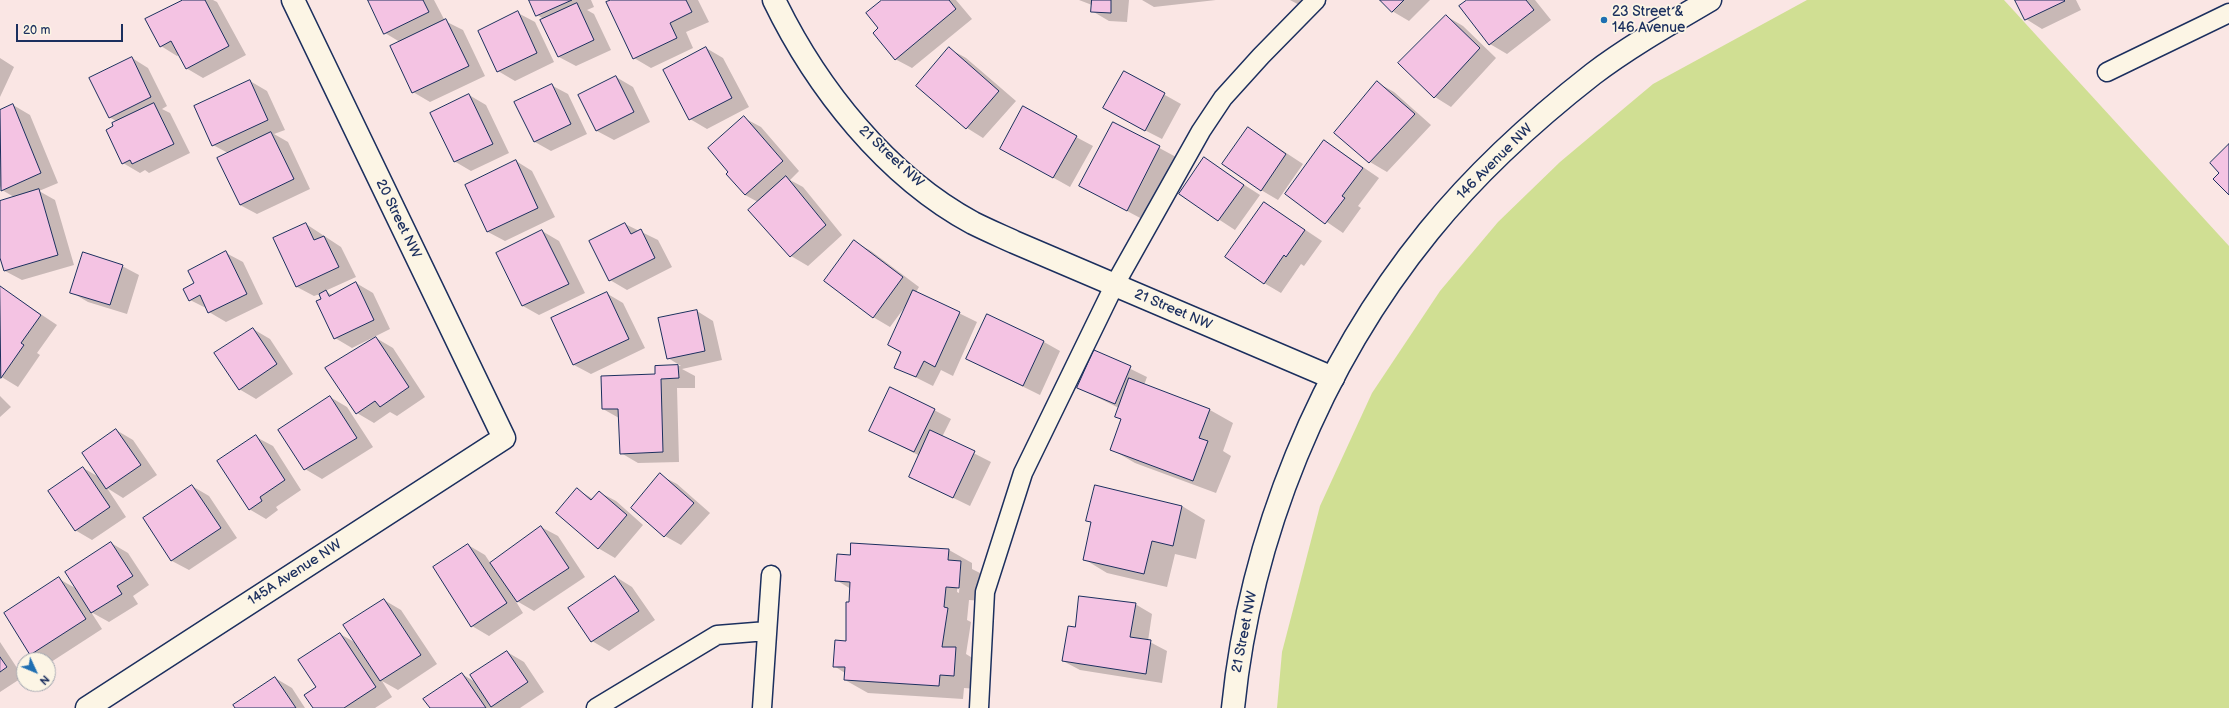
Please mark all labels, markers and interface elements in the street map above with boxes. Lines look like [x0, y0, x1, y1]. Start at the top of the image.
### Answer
place label: 23 Street & 146 Avenue [1612, 4, 1685, 36]
marker: 23 Street & 146 Avenue [1599, 15, 1609, 25]
scale bar [18, 16, 125, 42]
text: 20 m [23, 23, 50, 38]
street label: 146 Avenue NW [1454, 121, 1536, 203]
street label: 21 Street NW [855, 123, 927, 191]
street label: 20 Street NW [372, 177, 424, 261]
street label: 21 Street NW [1132, 286, 1214, 334]
street label: 145A Avenue NW [245, 536, 345, 610]
street label: 21 Street NW [1229, 590, 1261, 674]
north arrow [16, 652, 56, 692]
text: N [37, 672, 52, 687]

